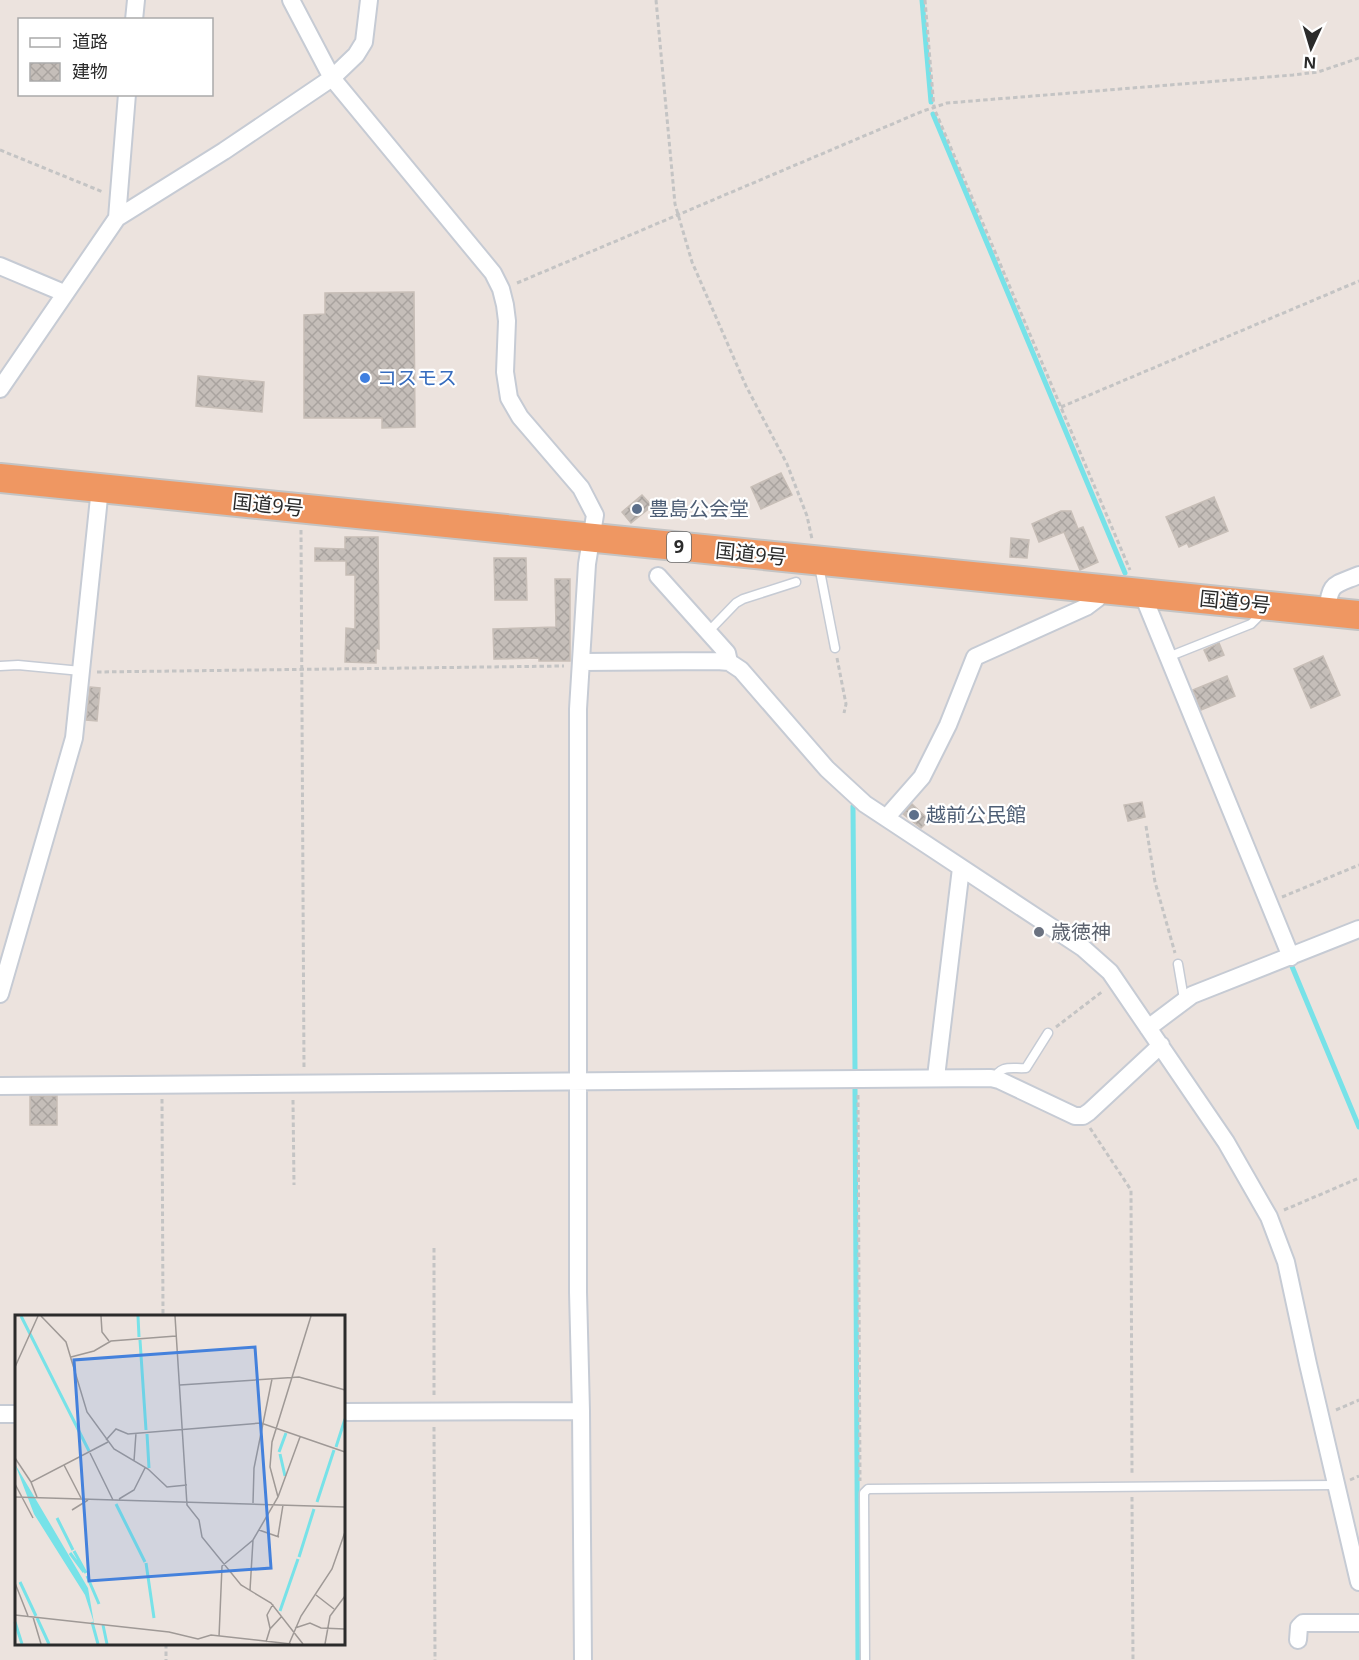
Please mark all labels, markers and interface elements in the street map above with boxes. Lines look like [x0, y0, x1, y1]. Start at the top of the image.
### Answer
legend [18, 18, 213, 96]
north arrow [1281, 18, 1341, 78]
text: 道路 [72, 29, 108, 53]
text: N [1303, 52, 1317, 74]
text: 建物 [72, 59, 108, 83]
place label: コスモス [377, 364, 457, 391]
marker: コスモス [358, 371, 372, 385]
street label: 国道9号 [231, 487, 305, 522]
place label: 豊島公会堂 [649, 495, 749, 522]
marker: 豊島公会堂 [630, 502, 644, 516]
road number: 9 [667, 532, 691, 562]
street label: 国道9号 [714, 536, 788, 571]
street label: 国道9号 [1198, 584, 1272, 619]
place label: 越前公民館 [926, 801, 1026, 828]
marker: 越前公民館 [907, 808, 921, 822]
place label: 歳徳神 [1051, 918, 1111, 945]
marker: 歳徳神 [1032, 925, 1046, 939]
inset map [15, 1315, 345, 1645]

